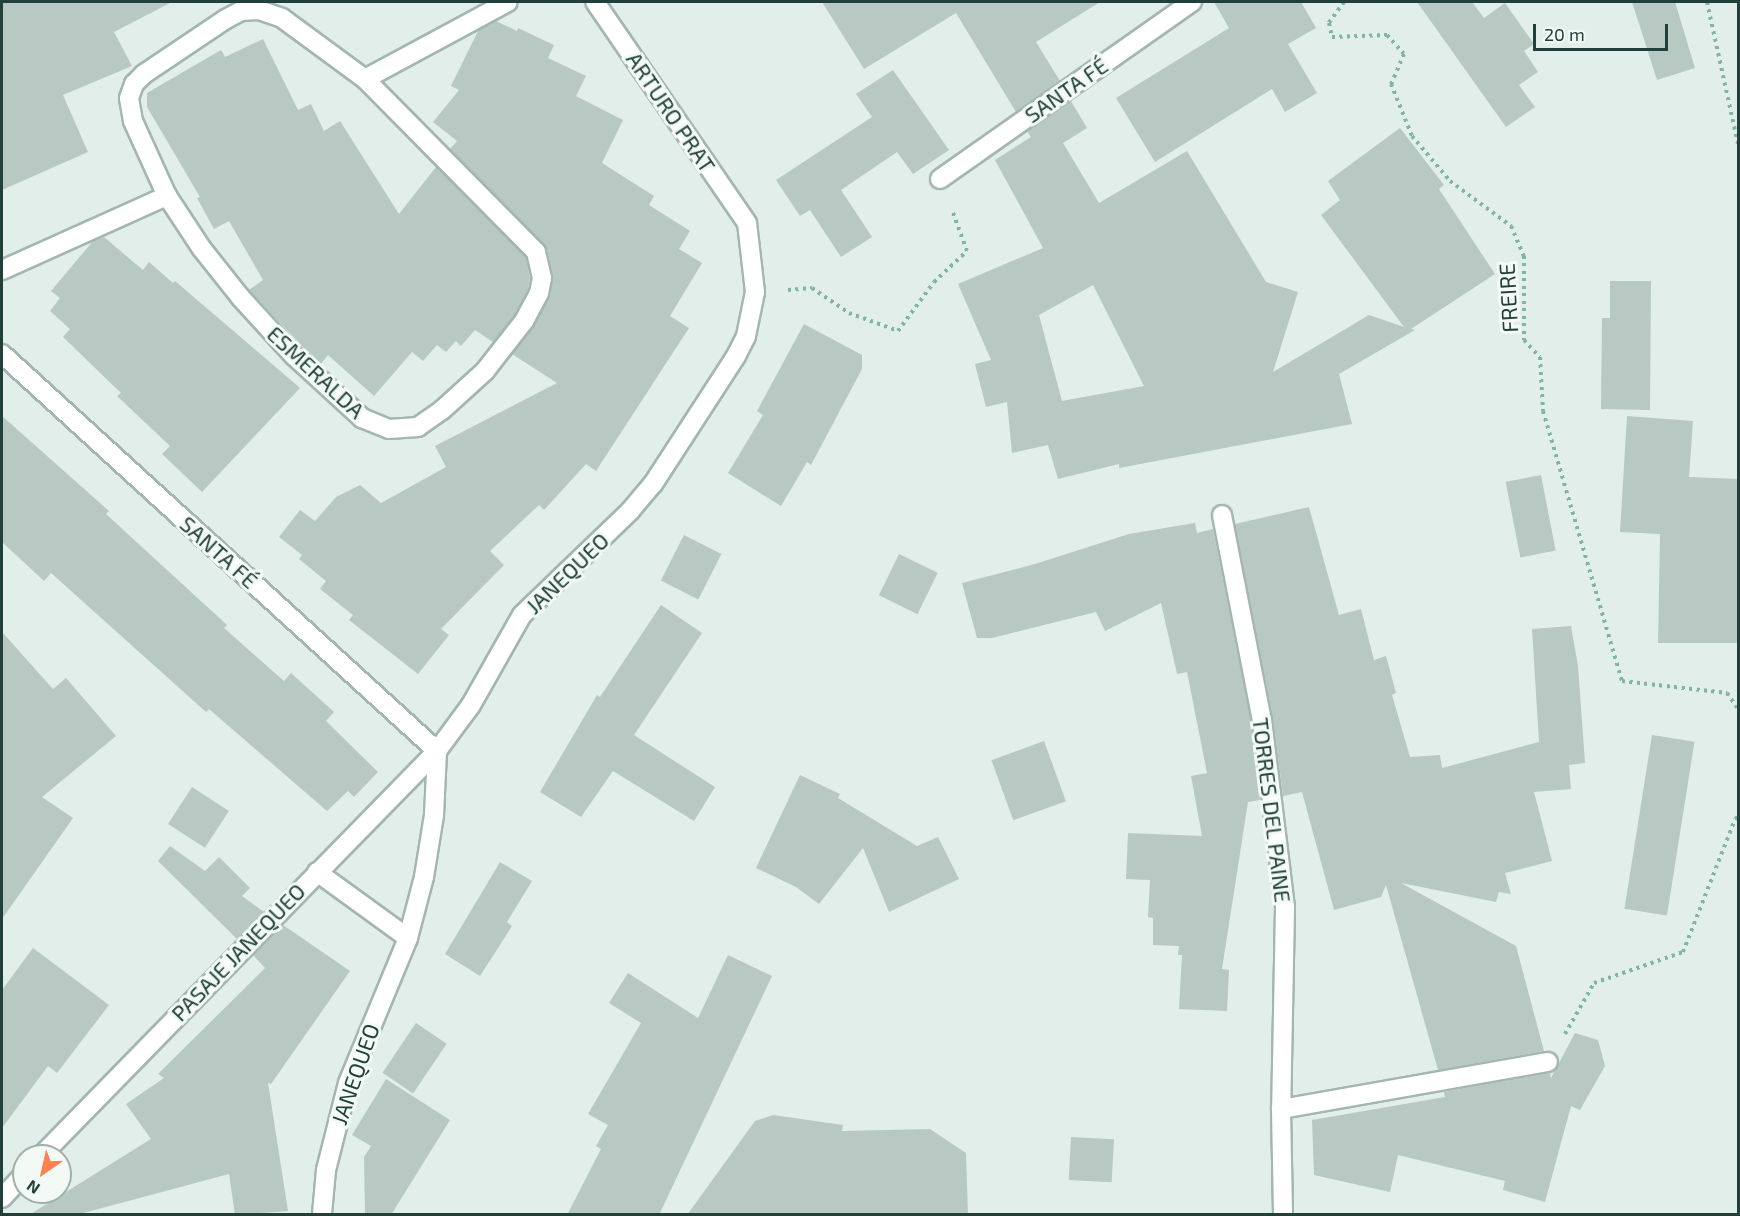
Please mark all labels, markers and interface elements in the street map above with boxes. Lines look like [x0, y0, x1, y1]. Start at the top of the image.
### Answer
scale bar [1536, 12, 1671, 50]
text: 20 m [1544, 23, 1585, 45]
street label: ARTURO PRAT [621, 47, 721, 177]
street label: SANTA FÉ [1019, 52, 1113, 128]
street label: FREIRE [1493, 263, 1523, 333]
street label: ESMERALDA [262, 320, 370, 424]
street label: SANTA FÉ [175, 510, 263, 594]
street label: JANEQUEO [520, 527, 614, 619]
street label: TORRES DEL PAINE [1248, 716, 1296, 904]
street label: PASAJE JANEQUEO [165, 877, 311, 1027]
street label: JANEQUEO [325, 1020, 385, 1128]
north arrow [12, 1144, 72, 1204]
text: N [23, 1177, 43, 1199]

